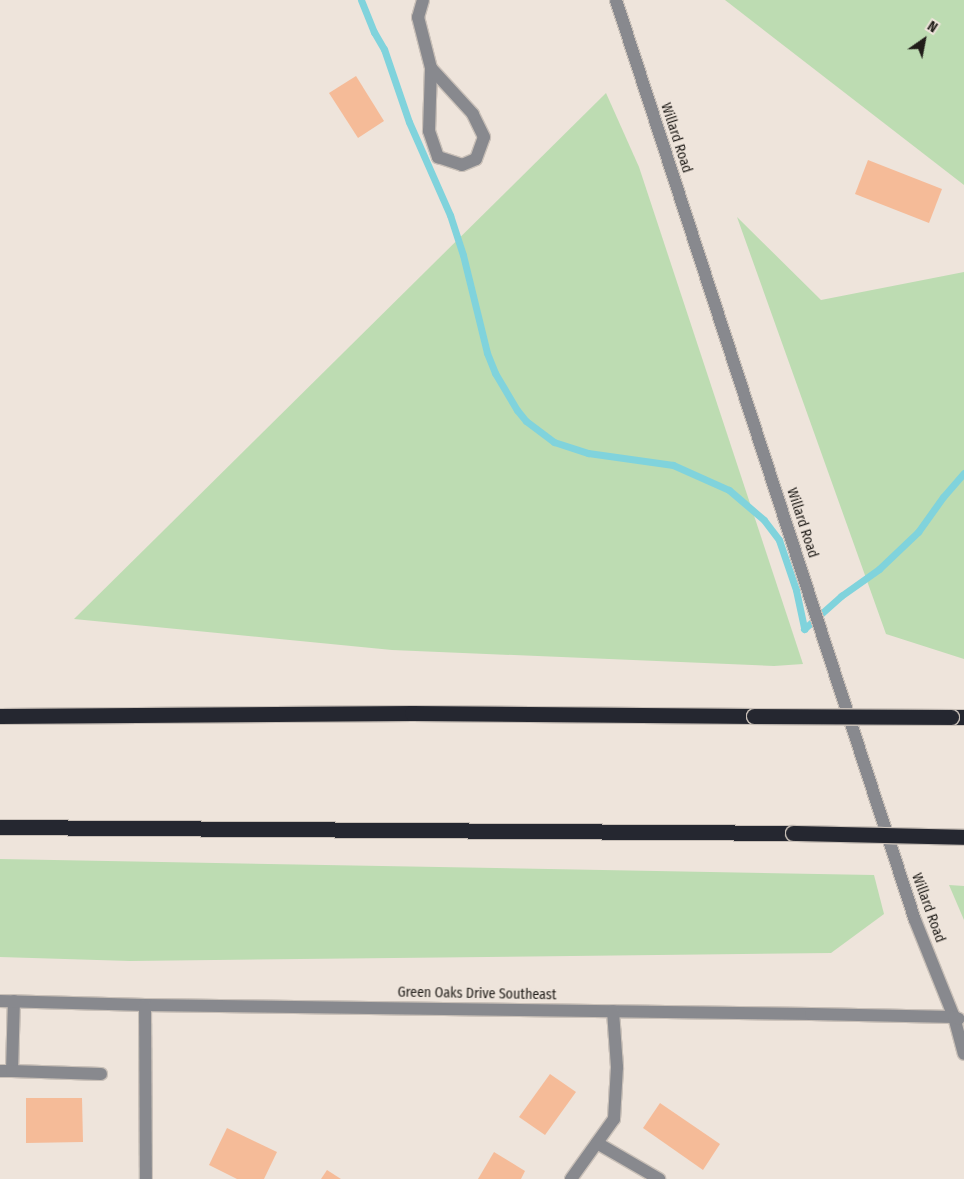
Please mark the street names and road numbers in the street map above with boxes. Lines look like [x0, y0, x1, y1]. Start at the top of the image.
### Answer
street label: Willard Road [657, 101, 695, 175]
street label: Willard Road [783, 486, 821, 560]
street label: Willard Road [908, 871, 948, 945]
street label: Green Oaks Drive Southeast [397, 984, 557, 1004]

